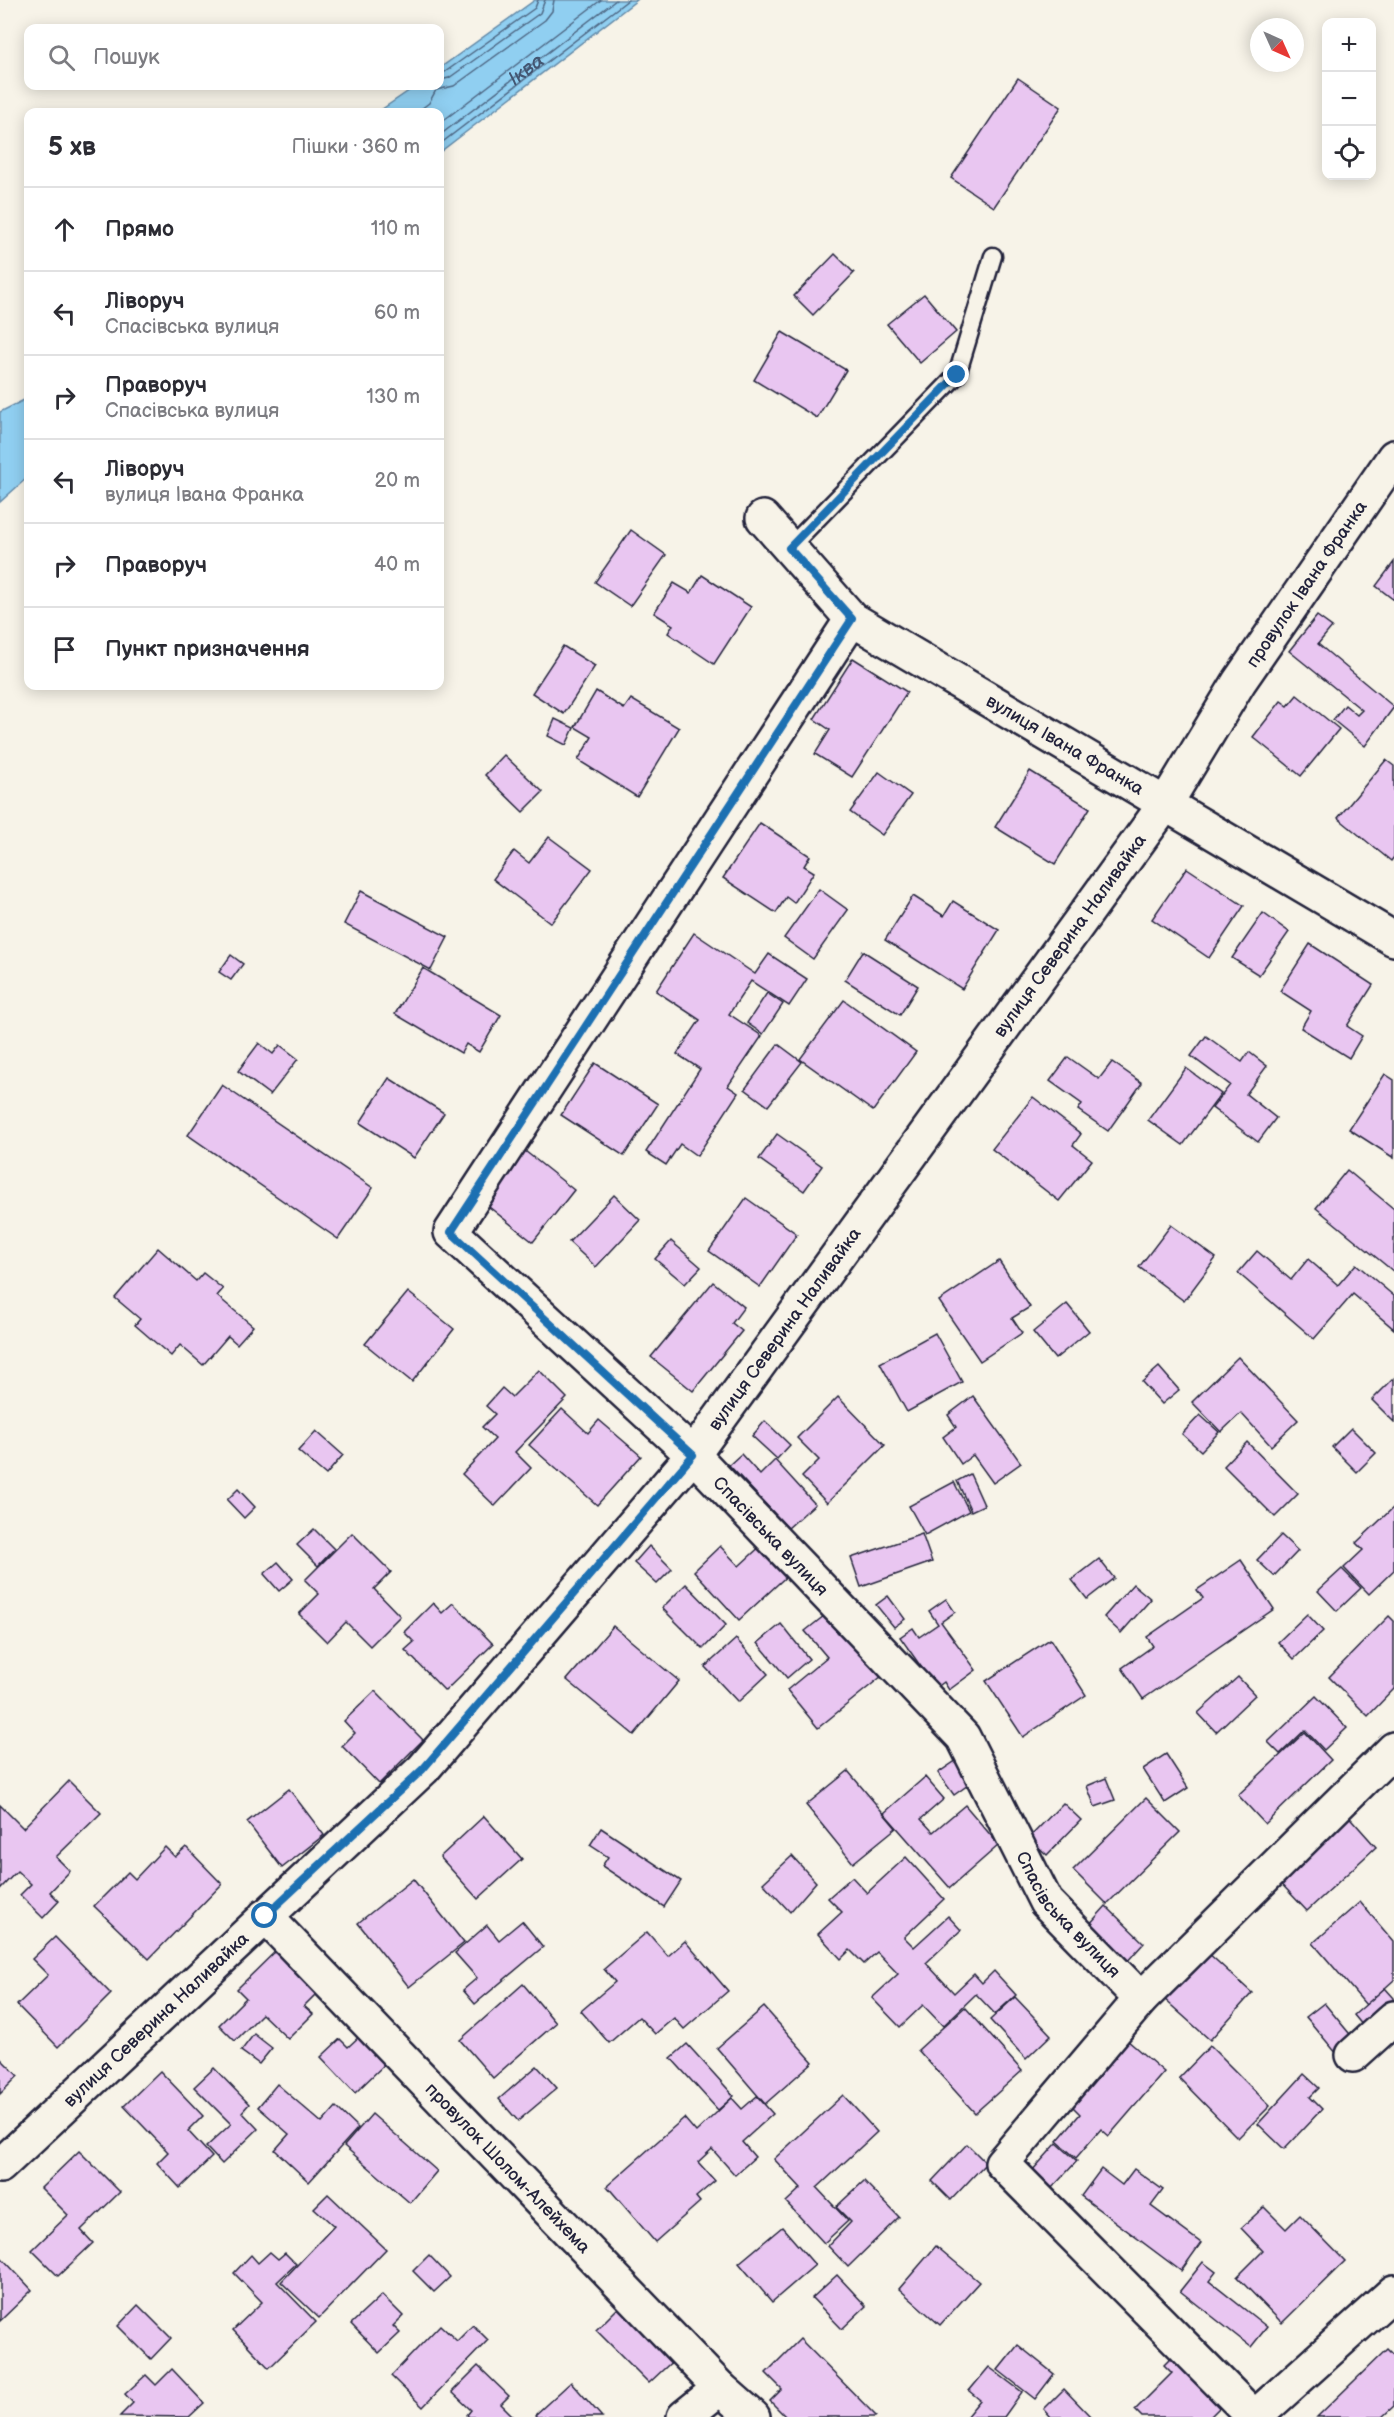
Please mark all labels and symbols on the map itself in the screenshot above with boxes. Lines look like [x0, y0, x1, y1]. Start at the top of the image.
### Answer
north arrow [1250, 18, 1304, 72]
water label: Іква [504, 49, 549, 91]
route end [943, 361, 969, 387]
street label: провулок Івана Франка [1242, 497, 1372, 672]
street label: вулиця Івана Франка [982, 691, 1148, 800]
street label: вулиця Северина Наливайка [990, 830, 1151, 1041]
street label: вулиця Северина Наливайка [704, 1223, 866, 1435]
street label: Спасівська вулиця [708, 1473, 832, 1601]
street label: Спасівська вулиця [1011, 1848, 1124, 1982]
route start [251, 1902, 277, 1928]
street label: вулиця Северина Наливайка [60, 1928, 253, 2112]
street label: провулок Шолом-Алейхема [421, 2079, 595, 2258]

